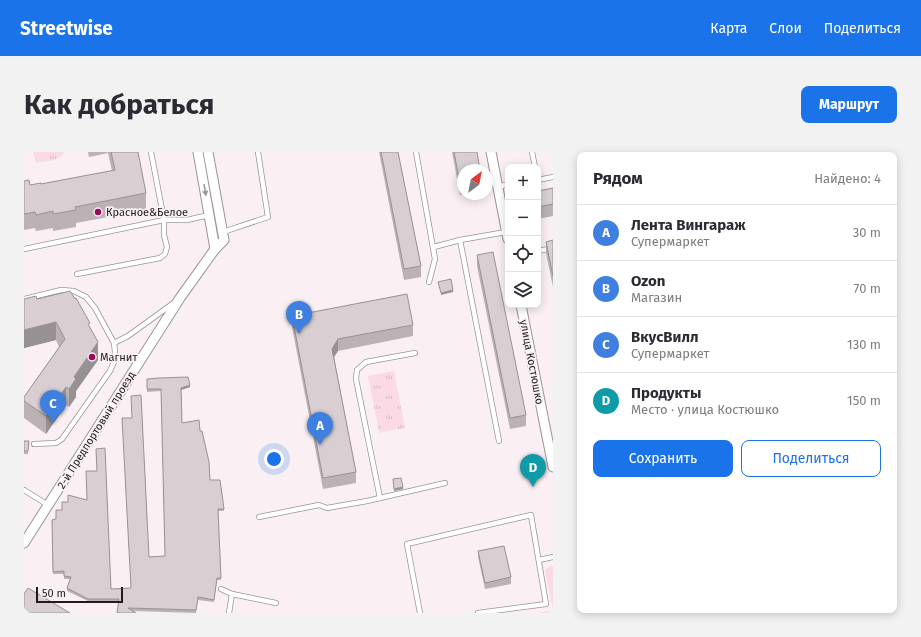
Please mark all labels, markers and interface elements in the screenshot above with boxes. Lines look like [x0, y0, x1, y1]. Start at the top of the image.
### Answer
text: Streetwise [20, 17, 113, 40]
text: Карта [710, 20, 747, 37]
text: Слои [769, 20, 802, 37]
text: Поделиться [824, 20, 901, 37]
button: Маршрут [801, 86, 897, 123]
text: Как добраться [24, 88, 214, 121]
north arrow [457, 164, 493, 200]
map controls [505, 164, 541, 308]
button: + [505, 164, 541, 200]
text: Рядом [593, 168, 643, 189]
text: Найдено: 4 [814, 171, 881, 186]
one-way arrow [202, 184, 208, 197]
button: − [505, 200, 541, 236]
place label: Красное&Белое [106, 206, 188, 219]
marker: Красное&Белое [93, 207, 103, 217]
text: Лента Вингараж [631, 216, 746, 234]
text: A [602, 225, 610, 240]
text: 30 m [853, 225, 881, 240]
text: Супермаркет [631, 234, 709, 249]
button: locate [505, 236, 541, 272]
button: layers [505, 272, 541, 308]
text: Ozon [631, 272, 665, 290]
text: B [602, 281, 610, 296]
text: 70 m [854, 281, 881, 296]
text: Магазин [631, 290, 682, 305]
pin: B [286, 301, 312, 334]
street label: улица Костюшко [517, 319, 546, 406]
text: ВкусВилл [631, 328, 699, 346]
text: C [602, 337, 610, 352]
text: 130 m [847, 337, 881, 352]
text: Супермаркет [631, 346, 709, 361]
place label: Магнит [100, 351, 137, 364]
marker: Магнит [87, 352, 97, 362]
street label: 2-й Предпортовый проезд [55, 369, 138, 491]
text: Продукты [631, 384, 701, 402]
pin: C [40, 390, 66, 423]
text: D [602, 393, 610, 408]
text: 150 m [847, 393, 881, 408]
text: Место · улица Костюшко [631, 402, 779, 417]
pin: A [307, 412, 333, 445]
button: Сохранить [593, 440, 733, 477]
button: Поделиться [741, 440, 881, 477]
your location [264, 449, 284, 469]
pin: D [520, 454, 546, 487]
scale bar [36, 585, 123, 604]
text: 50 m [42, 587, 66, 600]

